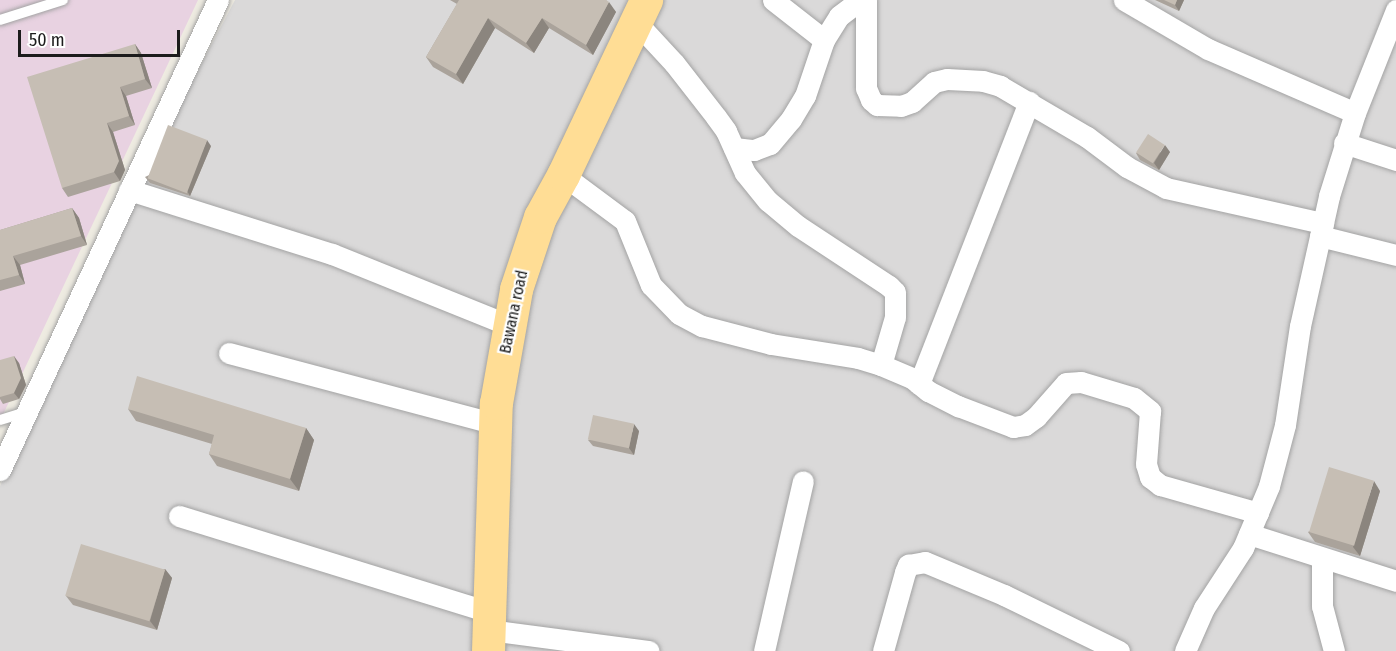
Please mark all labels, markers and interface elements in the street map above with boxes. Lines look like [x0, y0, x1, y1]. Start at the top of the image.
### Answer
scale bar [21, 18, 183, 56]
text: 50 m [29, 29, 65, 51]
street label: Bawana road [496, 269, 532, 355]

